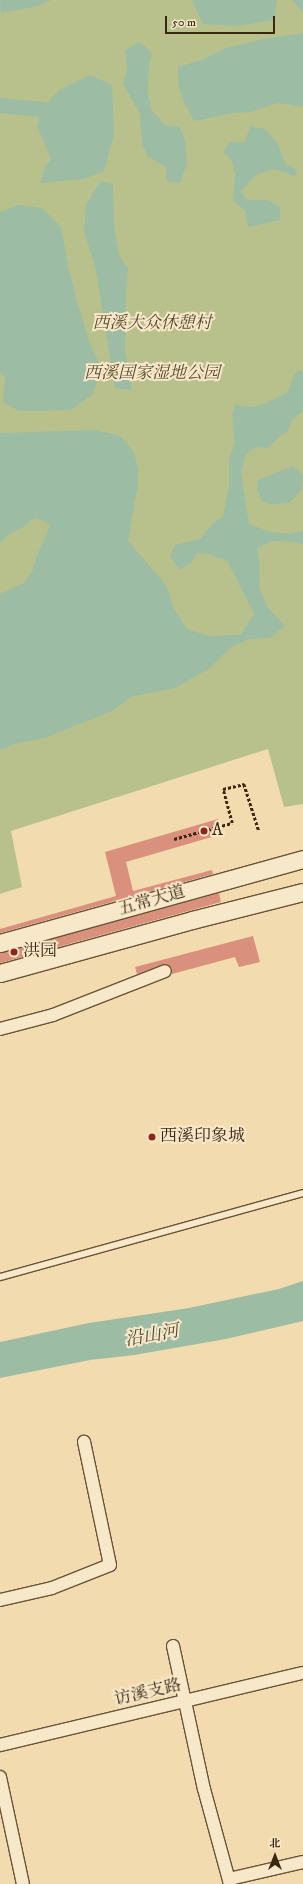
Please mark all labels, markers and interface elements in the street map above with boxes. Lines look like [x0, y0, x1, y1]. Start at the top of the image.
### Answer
scale bar [167, 8, 277, 34]
text: 50 m [172, 15, 196, 30]
park label: 西溪大众休憩村 [93, 314, 211, 334]
park label: 西溪国家湿地公园 [84, 364, 220, 384]
place label: A [212, 821, 223, 841]
marker: A [199, 826, 209, 836]
street label: 五常大道 [117, 882, 187, 920]
place label: 洪园 [23, 942, 57, 962]
marker: 洪园 [8, 946, 20, 958]
place label: 西溪印象城 [160, 1127, 245, 1147]
marker: 西溪印象城 [147, 1132, 157, 1142]
water label: 沿山河 [124, 1321, 180, 1351]
street label: 访溪支路 [113, 1675, 183, 1711]
north arrow [255, 1836, 295, 1876]
text: 北 [270, 1837, 281, 1851]

